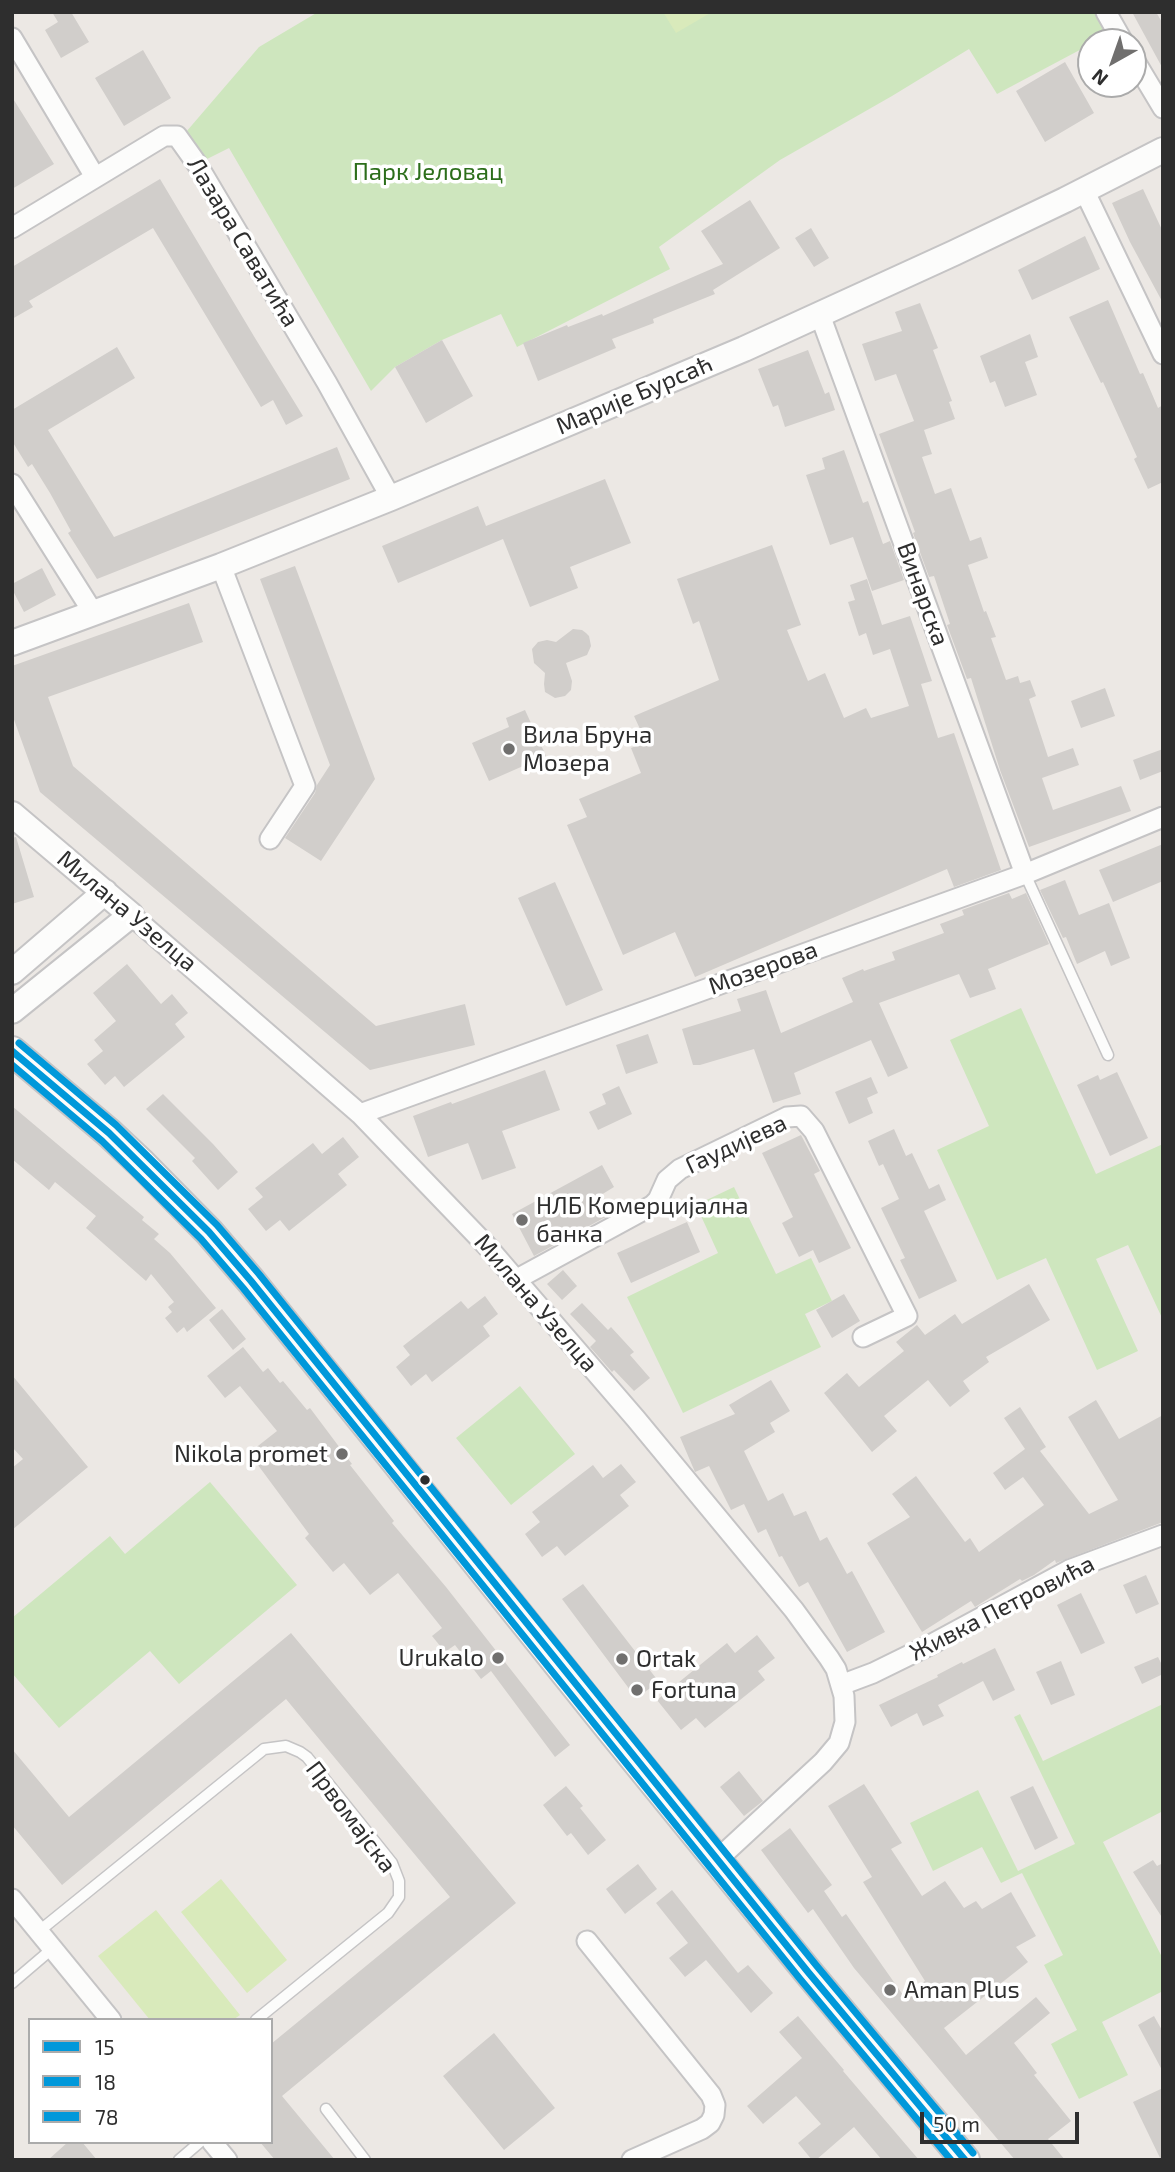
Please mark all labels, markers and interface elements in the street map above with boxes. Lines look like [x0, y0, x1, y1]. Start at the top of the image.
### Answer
north arrow [1077, 28, 1147, 98]
text: N [1087, 65, 1112, 91]
street label: Лазара Саватића [181, 152, 305, 332]
park label: Парк Јеловац [353, 158, 503, 186]
street label: Марије Бурсаћ [552, 349, 716, 441]
street label: Винарска [891, 538, 955, 650]
place label: Вила Бруна Мозера [523, 721, 652, 777]
marker: Вила Бруна Мозера [501, 741, 517, 757]
street label: Милана Узелца [51, 844, 203, 978]
street label: Мозерова [705, 935, 821, 1001]
street label: Гаудијева [681, 1108, 791, 1180]
place label: НЛБ Комерцијална банка [536, 1192, 748, 1248]
marker: НЛБ Комерцијална банка [514, 1212, 530, 1228]
street label: Милана Узелца [468, 1228, 604, 1378]
place label: Nikola promet [174, 1440, 328, 1468]
marker: Nikola promet [334, 1446, 350, 1462]
unlabelled marker [418, 1473, 432, 1487]
street label: Живка Петровића [905, 1549, 1099, 1667]
place label: Urukalo [399, 1644, 484, 1672]
place label: Ortak [636, 1645, 696, 1673]
marker: Urukalo [490, 1650, 506, 1666]
marker: Ortak [614, 1651, 630, 1667]
place label: Fortuna [651, 1676, 737, 1704]
marker: Fortuna [629, 1682, 645, 1698]
street label: Првомајска [300, 1756, 402, 1878]
place label: Aman Plus [904, 1976, 1020, 2004]
marker: Aman Plus [882, 1982, 898, 1998]
legend [28, 2018, 273, 2144]
text: 15 [95, 2034, 115, 2059]
text: 18 [95, 2069, 116, 2094]
scale bar [923, 2098, 1082, 2142]
text: 78 [95, 2104, 119, 2129]
text: 50 m [933, 2111, 980, 2136]

